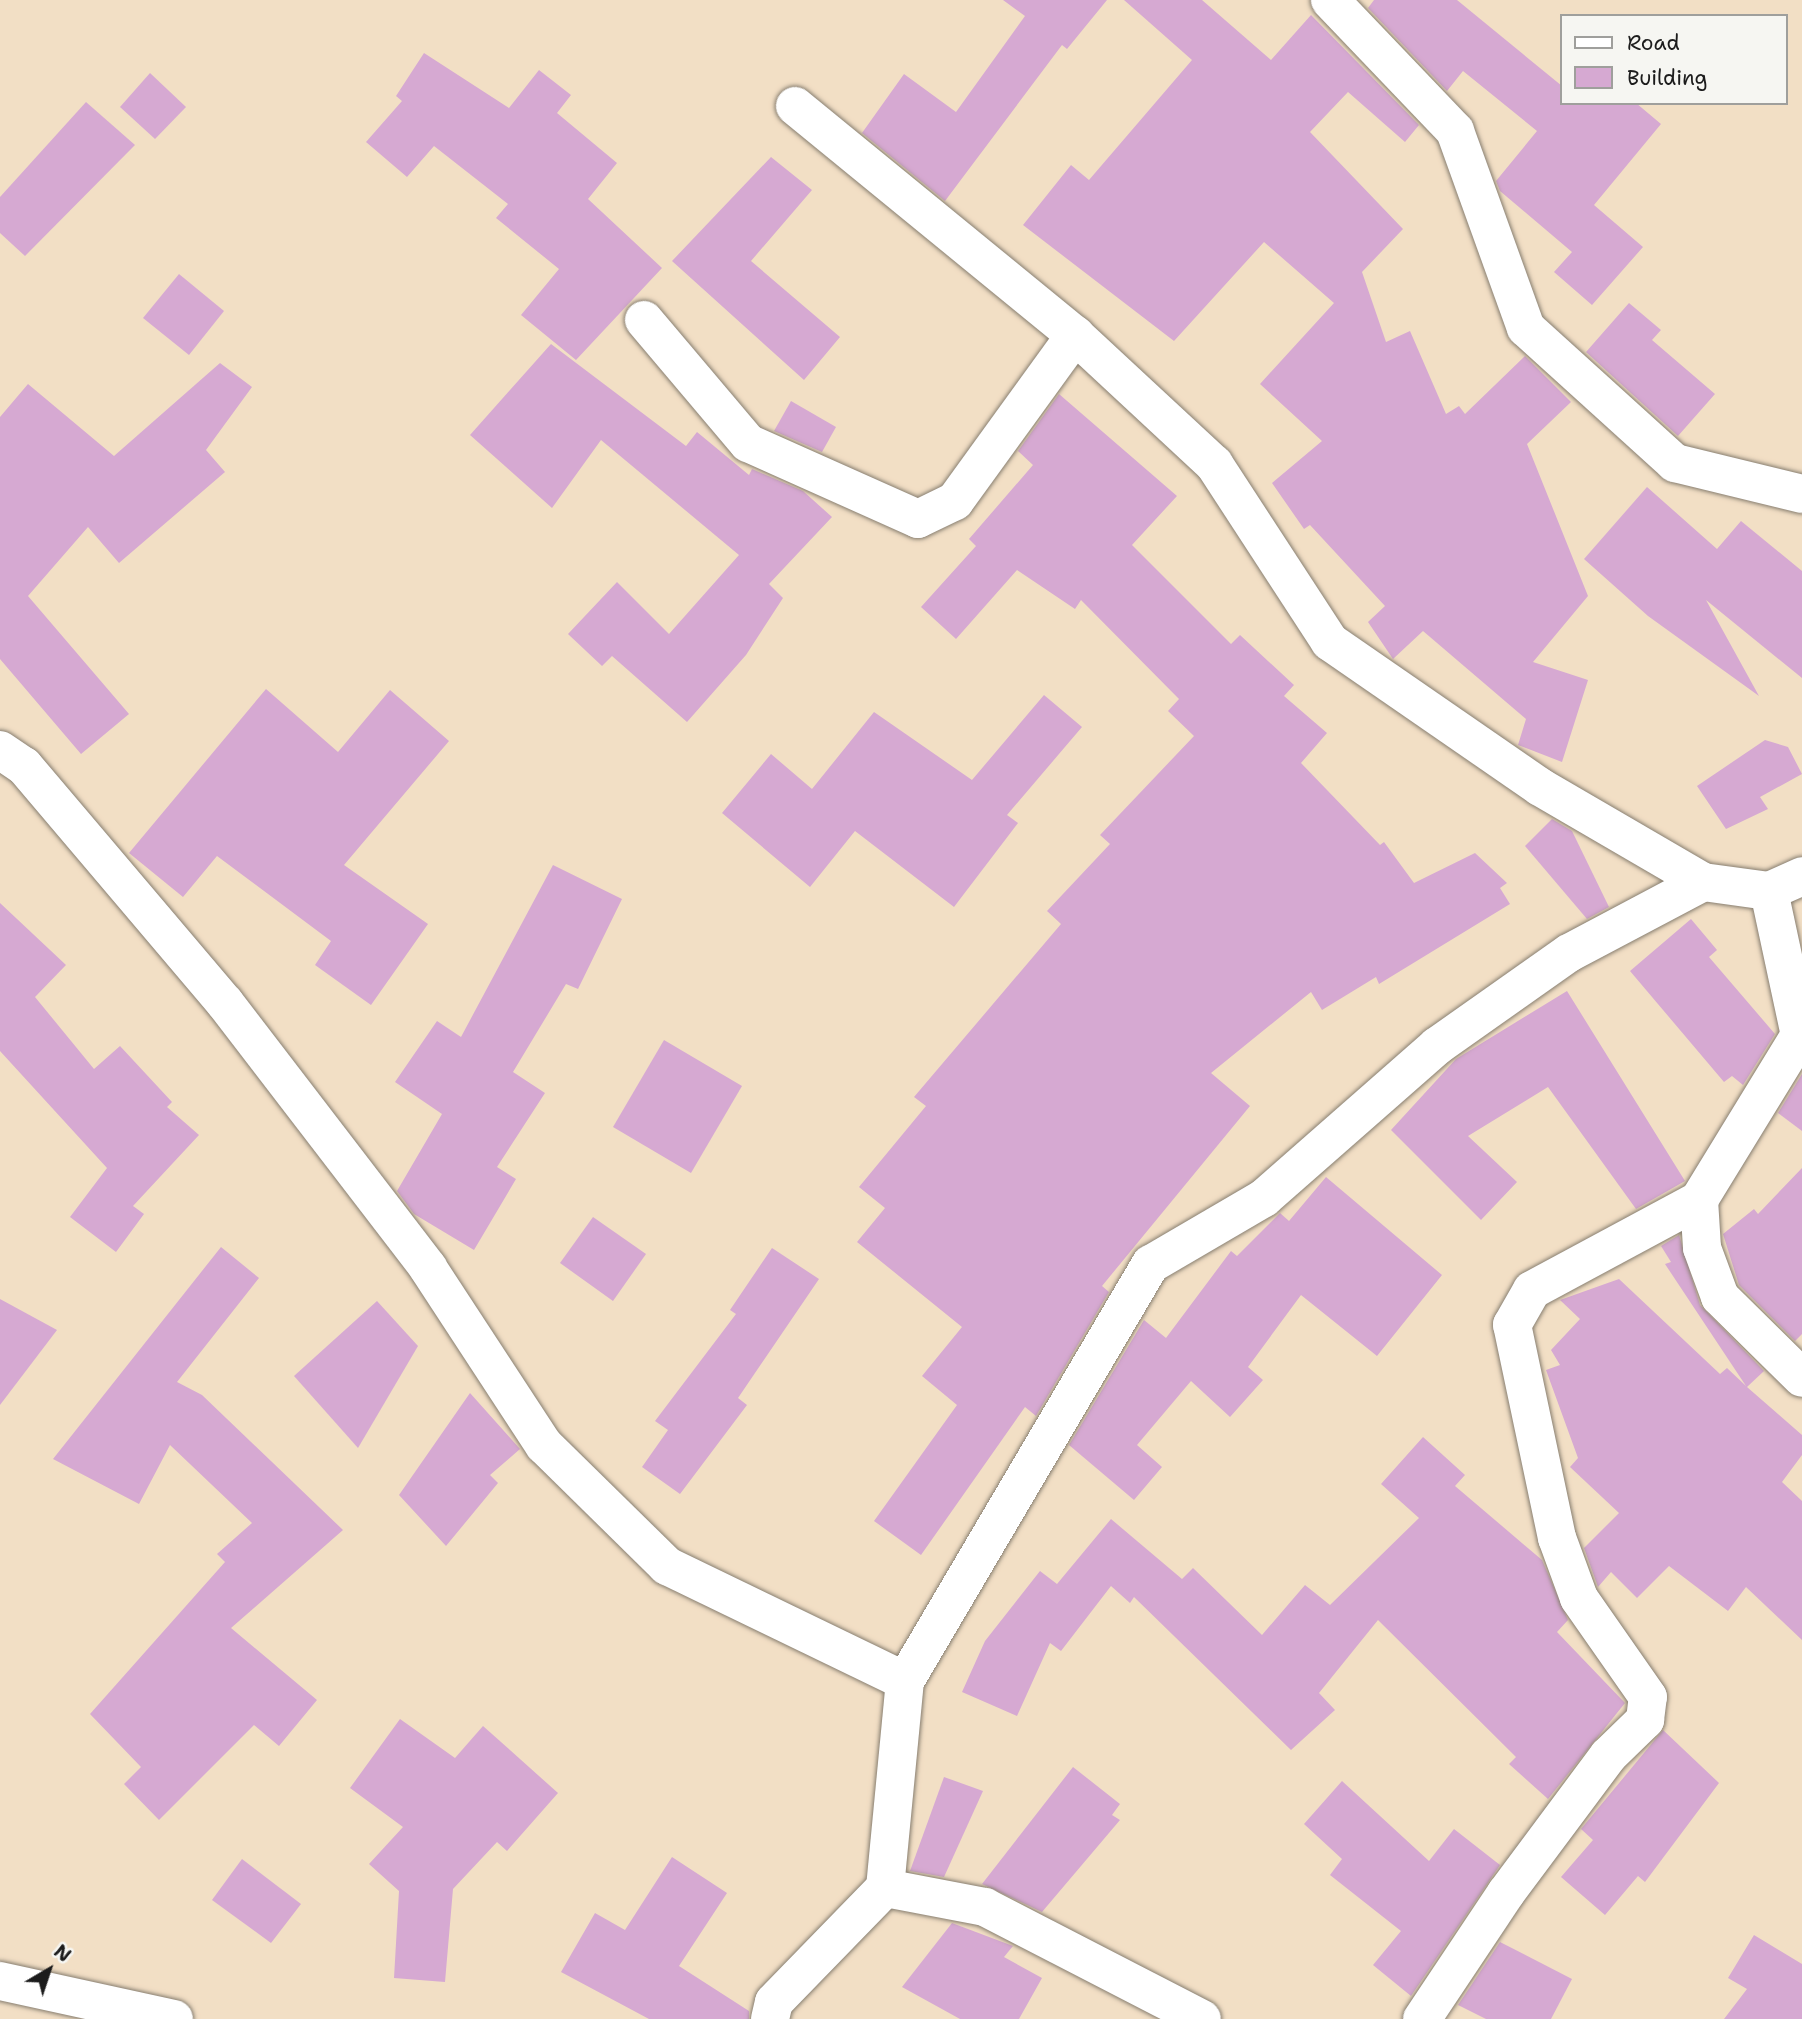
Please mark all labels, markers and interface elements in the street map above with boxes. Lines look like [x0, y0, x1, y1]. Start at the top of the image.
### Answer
legend [1560, 14, 1788, 105]
text: Road [1627, 29, 1680, 57]
text: Building [1627, 64, 1707, 92]
north arrow [14, 1935, 84, 2005]
text: N [49, 1939, 76, 1968]

